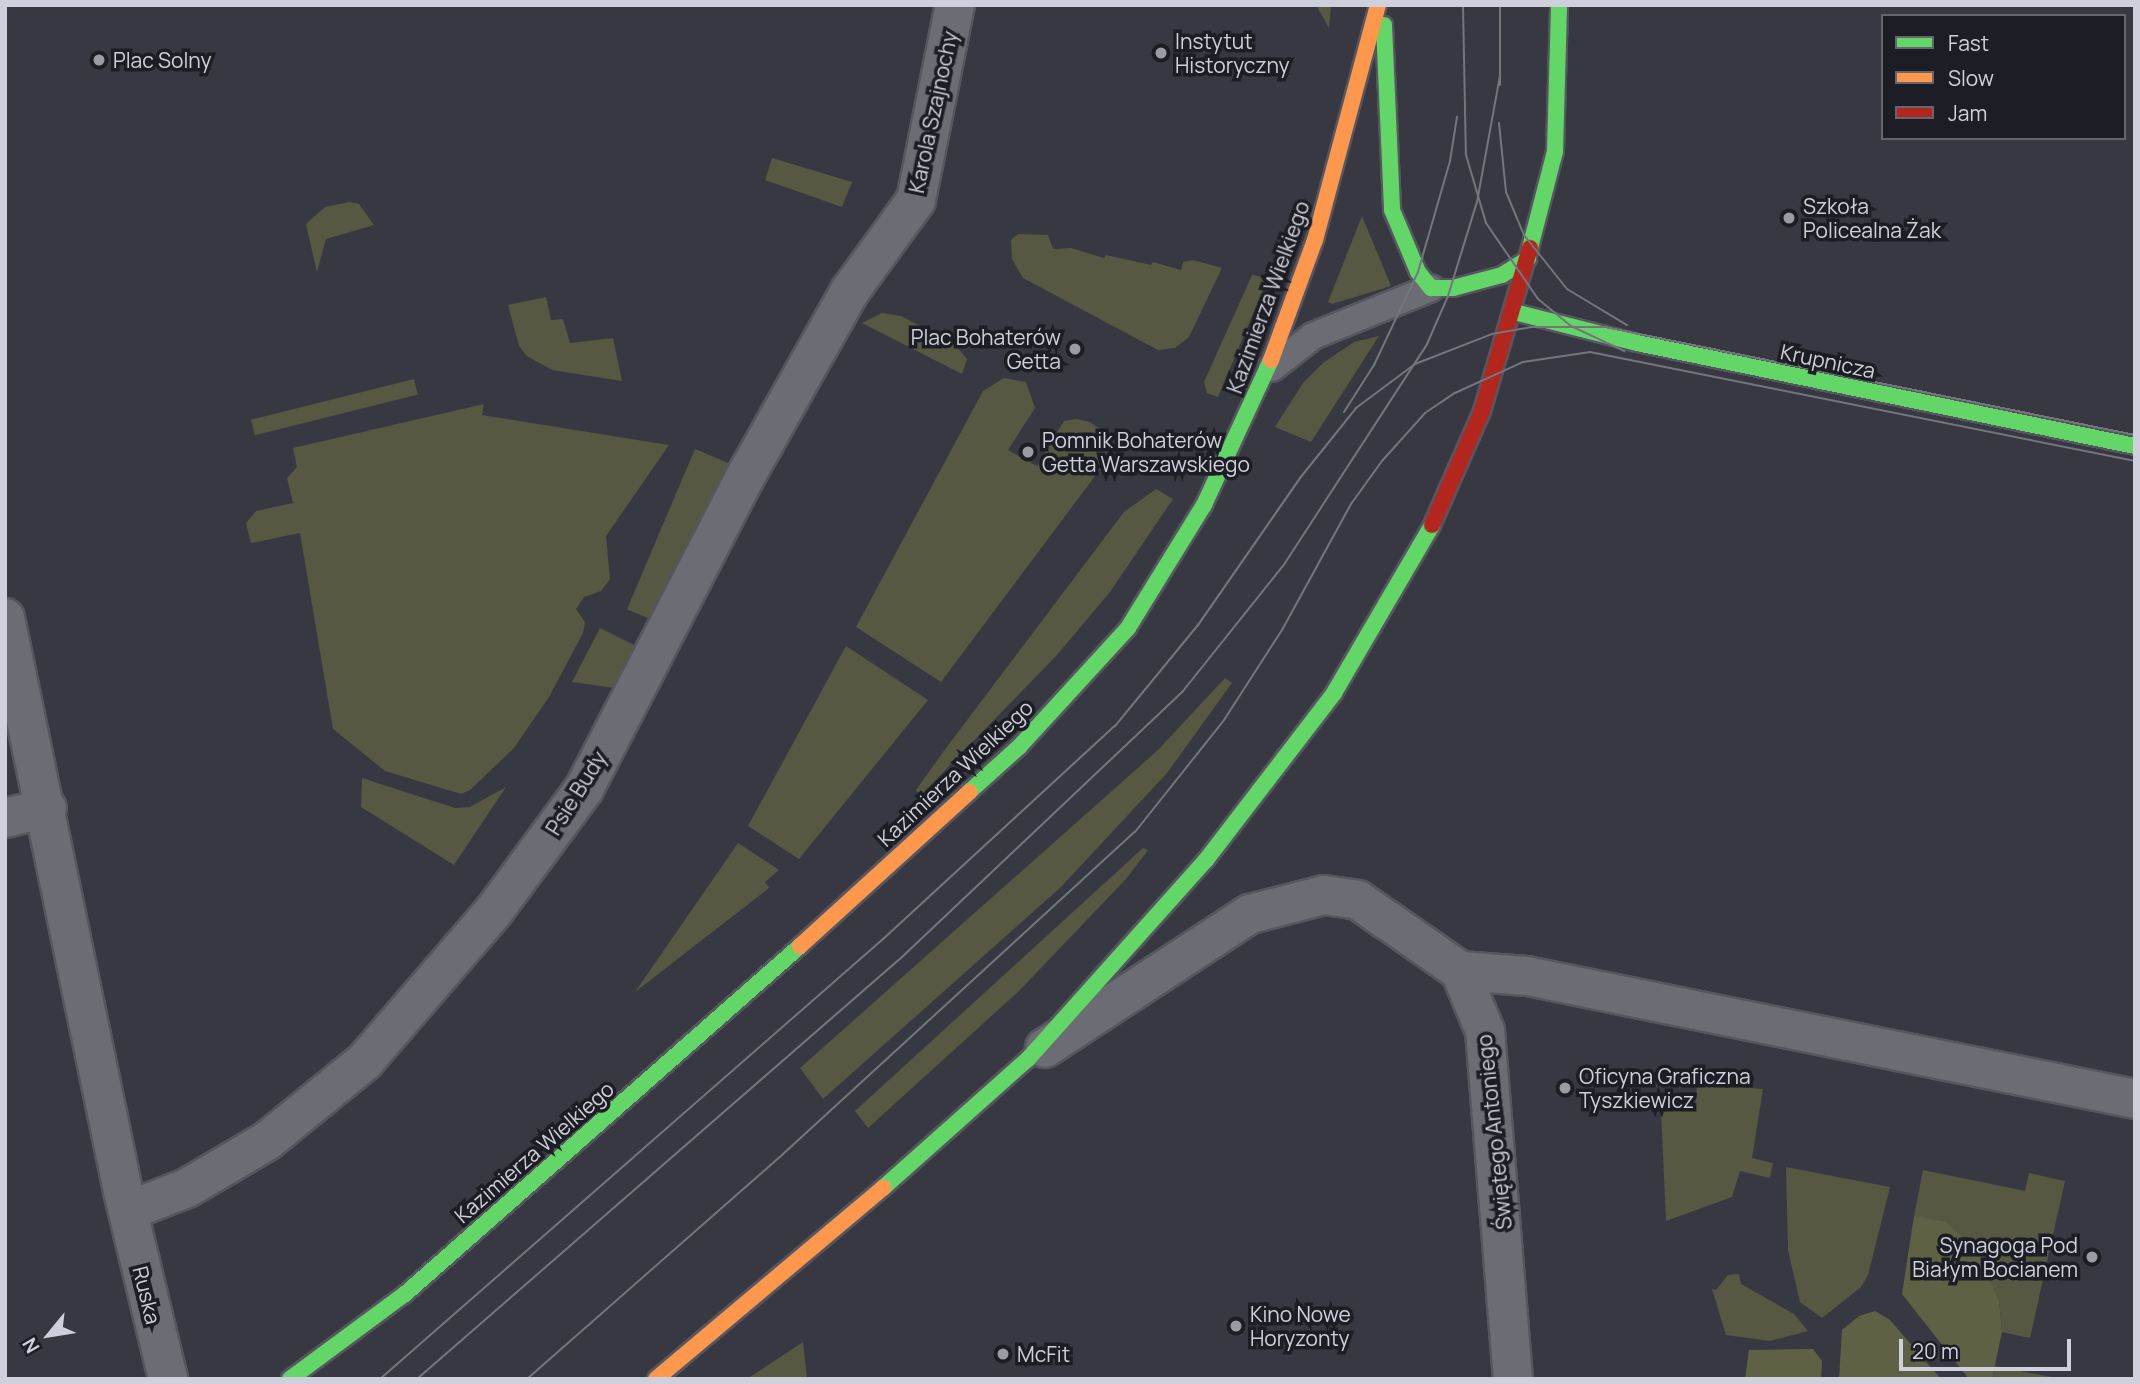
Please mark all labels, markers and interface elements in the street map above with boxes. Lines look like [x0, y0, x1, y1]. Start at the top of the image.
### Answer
legend [1881, 14, 2126, 140]
place label: Instytut Historyczny [1175, 28, 1290, 78]
street label: Karola Szajnochy [904, 29, 962, 195]
text: Fast [1948, 29, 1989, 57]
marker: Instytut Historyczny [1153, 45, 1169, 61]
place label: Plac Solny [113, 47, 211, 73]
marker: Plac Solny [91, 52, 107, 68]
text: Slow [1948, 64, 1994, 92]
text: Jam [1948, 99, 1987, 127]
place label: Szkoła Policealna Żak [1803, 193, 1941, 243]
street label: Kazimierza Wielkiego [1221, 197, 1315, 397]
marker: Szkoła Policealna Żak [1781, 210, 1797, 226]
place label: Plac Bohaterów Getta [911, 324, 1061, 374]
street label: Krupnicza [1778, 339, 1878, 383]
marker: Plac Bohaterów Getta [1067, 341, 1083, 357]
place label: Pomnik Bohaterów Getta Warszawskiego [1042, 427, 1250, 477]
marker: Pomnik Bohaterów Getta Warszawskiego [1020, 444, 1036, 460]
street label: Kazimierza Wielkiego [872, 695, 1038, 851]
street label: Psie Budy [540, 746, 612, 840]
street label: Świętego Antoniego [1471, 1033, 1517, 1231]
place label: Oficyna Graficzna Tyszkiewicz [1579, 1063, 1751, 1113]
street label: Kazimierza Wielkiego [449, 1076, 619, 1228]
marker: Oficyna Graficzna Tyszkiewicz [1557, 1080, 1573, 1096]
place label: Synagoga Pod Białym Bocianem [1912, 1232, 2078, 1282]
marker: Synagoga Pod Białym Bocianem [2084, 1249, 2100, 1265]
street label: Ruska [128, 1263, 166, 1327]
north arrow [14, 1300, 84, 1370]
place label: Kino Nowe Horyzonty [1250, 1301, 1351, 1351]
marker: Kino Nowe Horyzonty [1228, 1318, 1244, 1334]
scale bar [1902, 1324, 2074, 1368]
text: N [16, 1333, 45, 1358]
text: 20 m [1912, 1337, 1959, 1365]
place label: McFit [1017, 1341, 1070, 1367]
marker: McFit [995, 1346, 1011, 1362]

